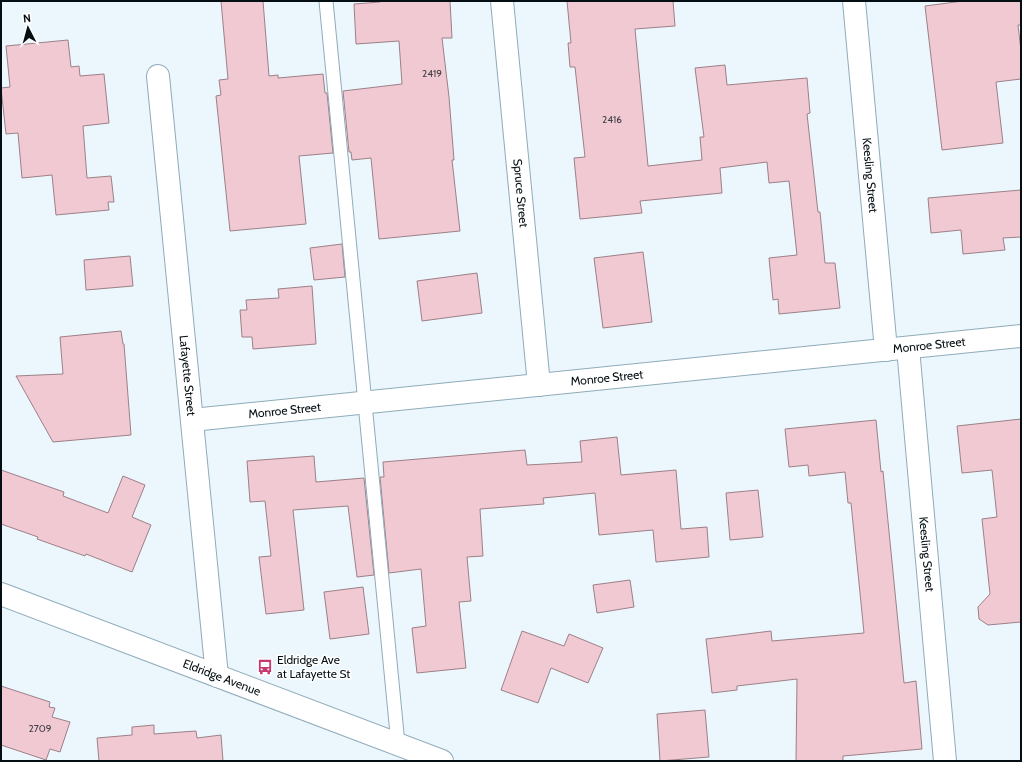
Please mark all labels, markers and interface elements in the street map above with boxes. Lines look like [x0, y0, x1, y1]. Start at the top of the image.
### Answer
north arrow [8, 8, 48, 48]
text: N [22, 11, 32, 25]
house number: 2419 [422, 67, 442, 80]
house number: 2416 [602, 113, 622, 126]
street label: Keesling Street [860, 137, 881, 213]
street label: Spruce Street [510, 158, 532, 228]
street label: Lafayette Street [177, 334, 199, 417]
street label: Monroe Street [892, 334, 966, 356]
street label: Monroe Street [570, 366, 644, 389]
street label: Monroe Street [247, 399, 322, 421]
street label: Keesling Street [916, 516, 938, 592]
place label: Eldridge Ave at Lafayette St [277, 652, 350, 681]
street label: Eldridge Avenue [181, 656, 263, 699]
bus stop icon: Eldridge Ave at Lafayette St [256, 658, 274, 676]
house number: 2709 [29, 722, 52, 735]

